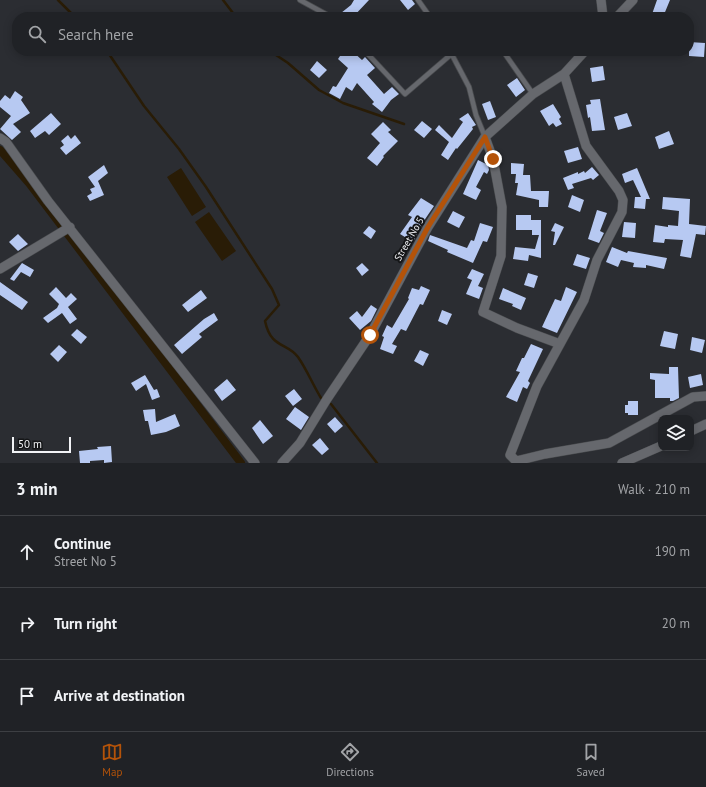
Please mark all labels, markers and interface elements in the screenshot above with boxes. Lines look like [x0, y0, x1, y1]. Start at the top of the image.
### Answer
search box [12, 12, 694, 56]
icon: search [26, 23, 48, 45]
text: Search here [58, 25, 134, 44]
route end [484, 150, 502, 168]
street label: Street No 5 [391, 215, 427, 263]
route start [361, 326, 379, 344]
map controls [658, 415, 694, 451]
button: layers [658, 415, 694, 451]
scale bar [12, 435, 71, 454]
text: 50 m [18, 437, 42, 451]
text: 3 min [16, 478, 57, 500]
text: Walk · 210 m [618, 481, 690, 498]
text: Continue [54, 534, 111, 553]
icon: ahead [16, 541, 38, 563]
text: 190 m [655, 543, 690, 560]
text: Street No 5 [54, 553, 117, 570]
icon: right [16, 613, 38, 635]
text: Turn right [54, 614, 117, 633]
text: 20 m [662, 615, 690, 632]
icon: arrive [16, 685, 38, 707]
text: Arrive at destination [54, 686, 185, 705]
tab: Map [101, 741, 123, 779]
tab: Directions [326, 741, 374, 779]
tab: Saved [577, 741, 605, 779]

